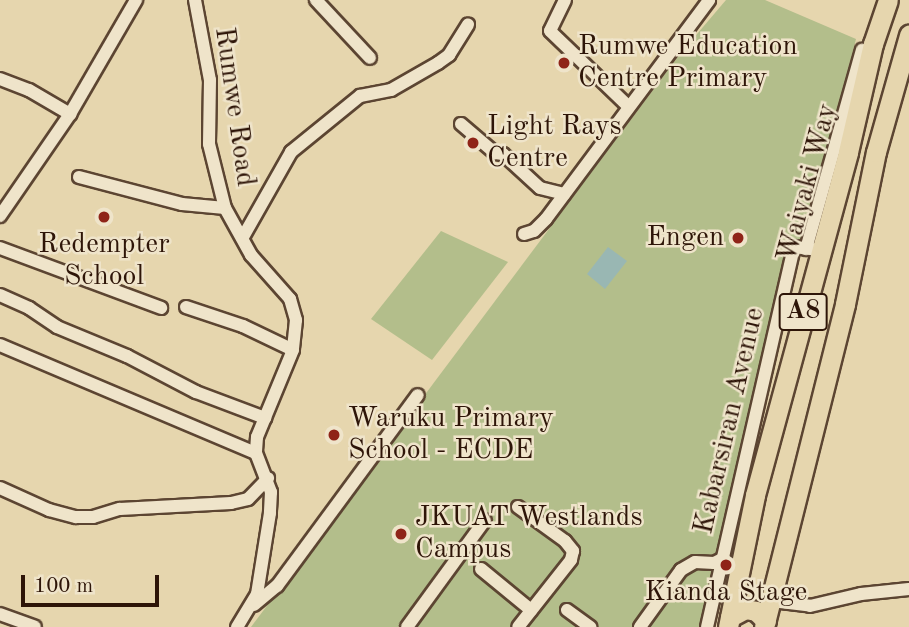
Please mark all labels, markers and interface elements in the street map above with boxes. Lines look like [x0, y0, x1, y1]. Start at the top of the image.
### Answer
street label: Rumwe Road [206, 25, 262, 189]
place label: Rumwe Education Centre Primary [578, 30, 798, 96]
marker: Rumwe Education Centre Primary [556, 55, 572, 71]
street label: Waiyaki Way [771, 100, 845, 266]
place label: Light Rays Centre [487, 110, 622, 176]
marker: Light Rays Centre [465, 135, 481, 151]
marker: Redempter School [96, 209, 112, 225]
place label: Engen [646, 221, 724, 255]
place label: Redempter School [38, 228, 170, 294]
marker: Engen [730, 230, 746, 246]
road number: A8 [778, 290, 828, 334]
street label: Kabarsiran Avenue [688, 304, 772, 538]
place label: Waruku Primary School - ECDE [348, 402, 554, 468]
marker: Waruku Primary School - ECDE [326, 427, 342, 443]
place label: JKUAT Westlands Campus [415, 501, 643, 567]
marker: JKUAT Westlands Campus [393, 526, 409, 542]
marker: Kianda Stage [718, 557, 734, 573]
scale bar [24, 560, 163, 604]
text: 100 m [34, 576, 93, 597]
place label: Kianda Stage [645, 576, 807, 610]

